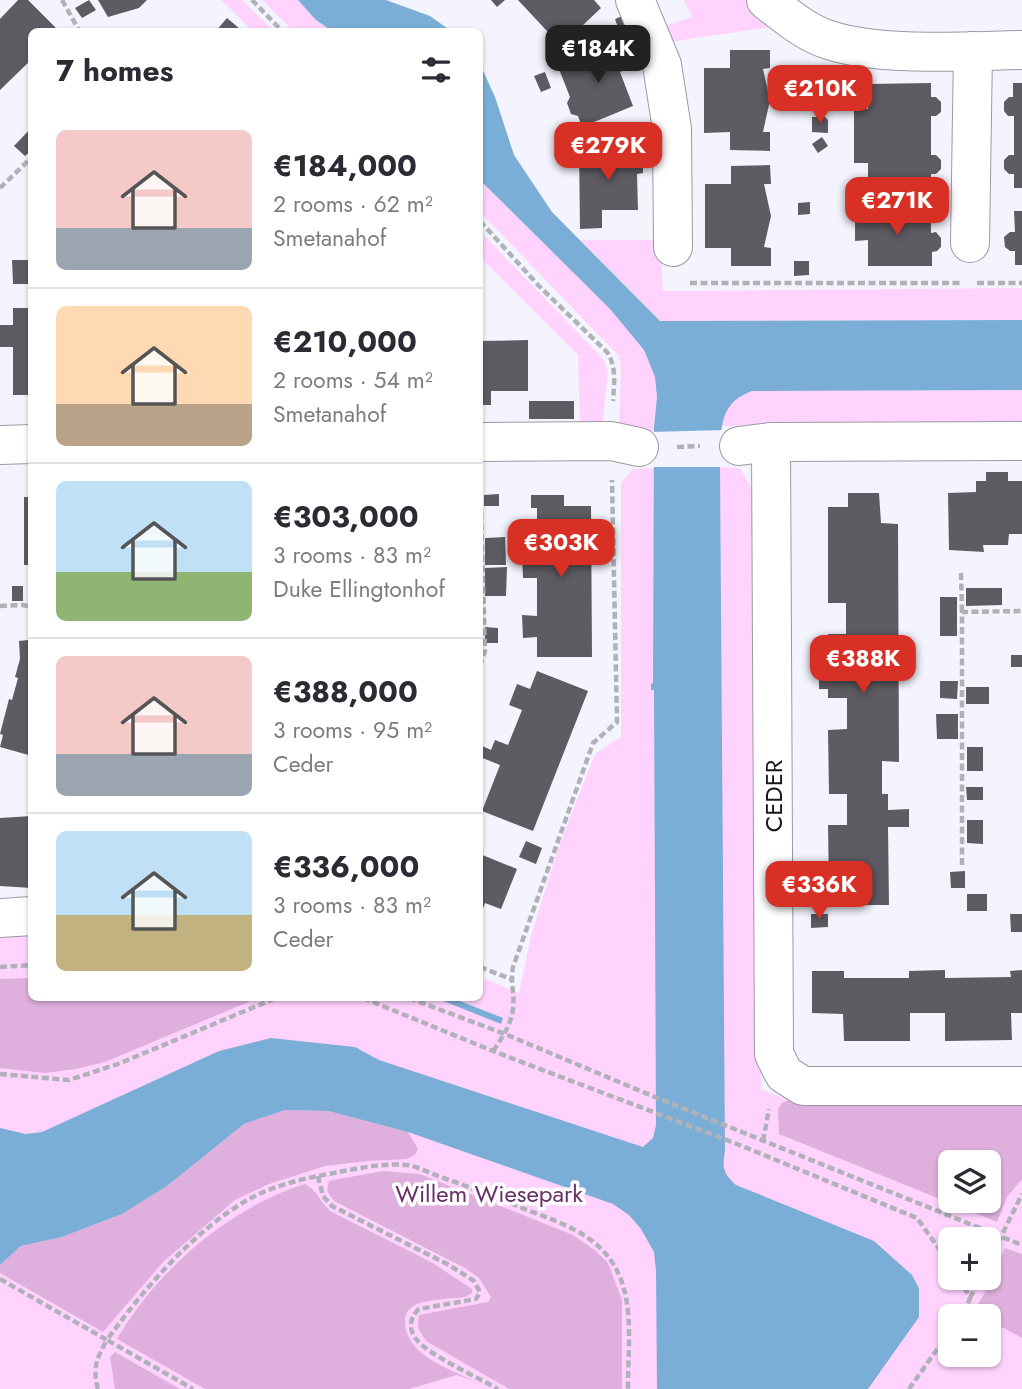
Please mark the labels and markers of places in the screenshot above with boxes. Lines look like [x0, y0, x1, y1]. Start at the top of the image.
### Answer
pin: €184K [549, 25, 647, 85]
pin: €210K [771, 66, 869, 125]
pin: €279K [559, 122, 657, 182]
pin: €271K [848, 177, 946, 237]
pin: €303K [512, 520, 610, 579]
pin: €388K [814, 636, 912, 695]
pin: €336K [770, 862, 868, 921]

